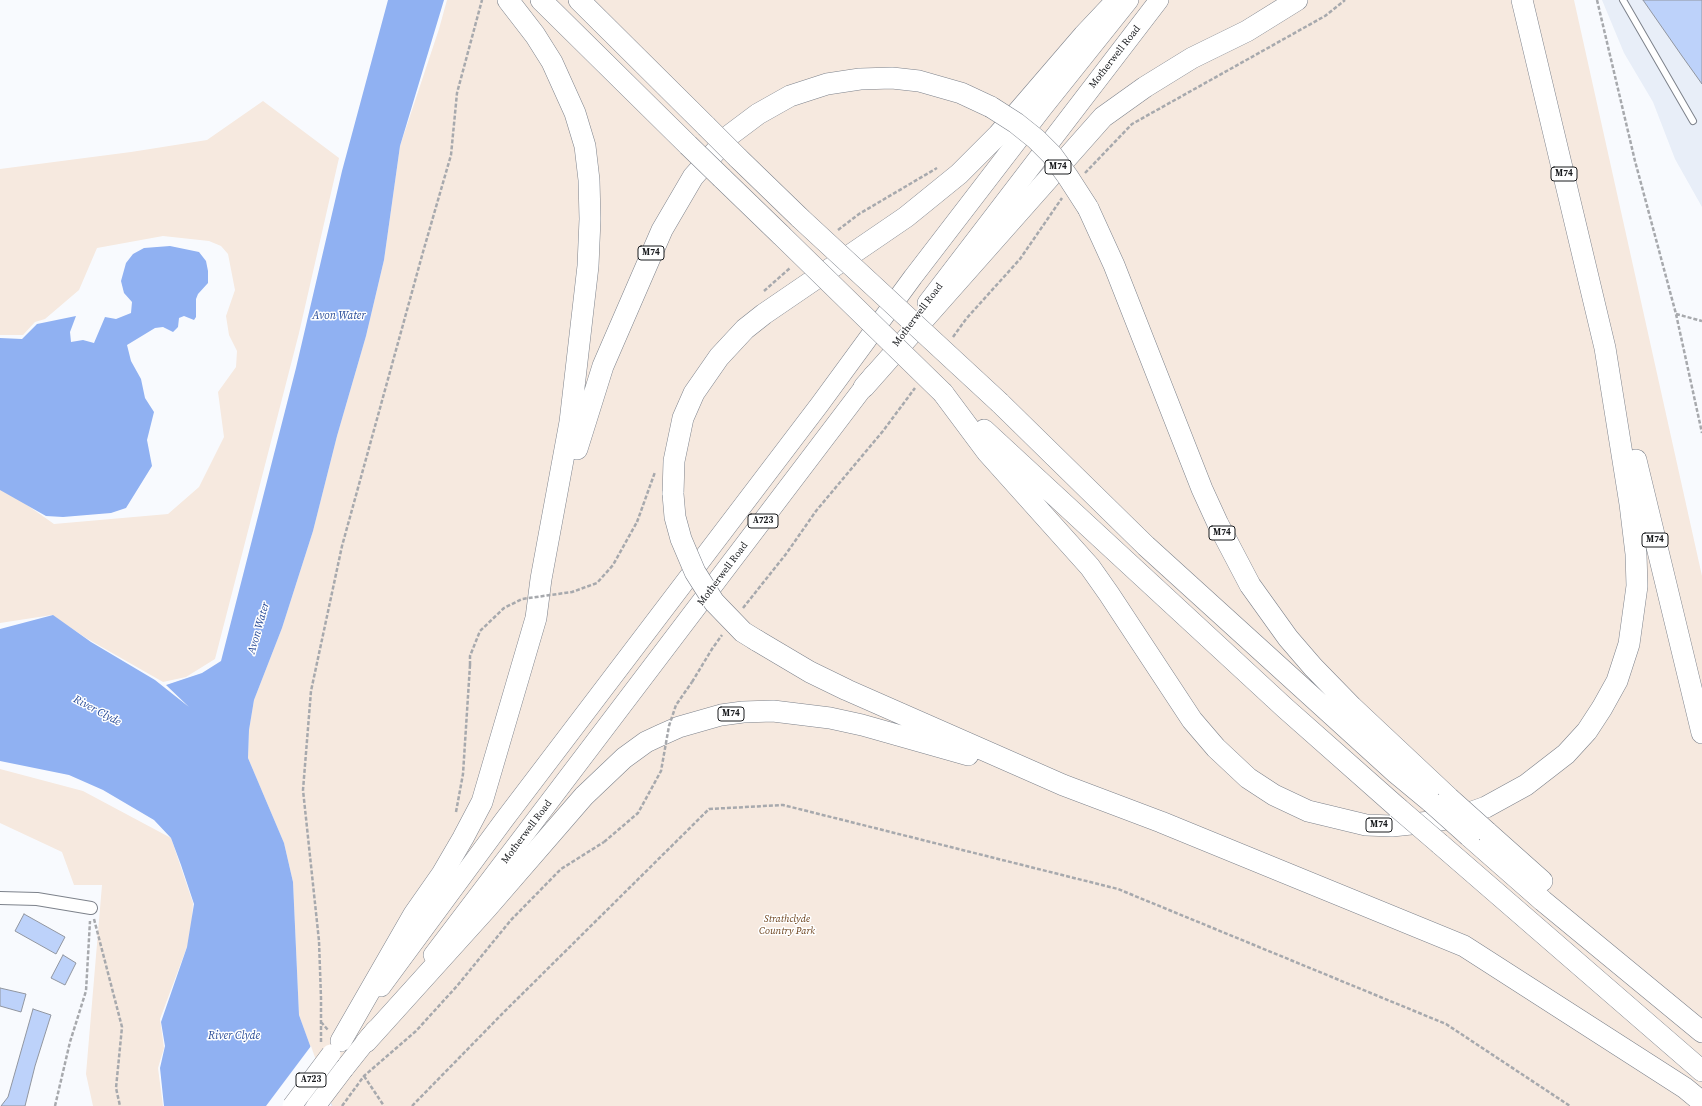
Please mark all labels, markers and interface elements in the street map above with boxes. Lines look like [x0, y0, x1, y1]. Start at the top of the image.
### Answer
street label: Motherwell Road [1087, 23, 1143, 91]
road number: M74 [1045, 160, 1071, 174]
road number: M74 [1551, 167, 1577, 181]
road number: M74 [638, 246, 664, 260]
street label: Motherwell Road [890, 281, 946, 349]
water label: Avon Water [312, 309, 366, 323]
road number: A723 [748, 514, 778, 528]
road number: M74 [1209, 526, 1235, 540]
road number: M74 [1642, 533, 1668, 547]
street label: Motherwell Road [695, 540, 751, 608]
water label: Avon Water [245, 601, 273, 655]
water label: River Clyde [71, 693, 123, 729]
road number: M74 [718, 707, 744, 721]
street label: Motherwell Road [499, 798, 555, 866]
road number: M74 [1366, 818, 1392, 832]
park label: Strathclyde Country Park [759, 913, 815, 936]
water label: River Clyde [208, 1029, 260, 1043]
road number: A723 [296, 1073, 326, 1087]

